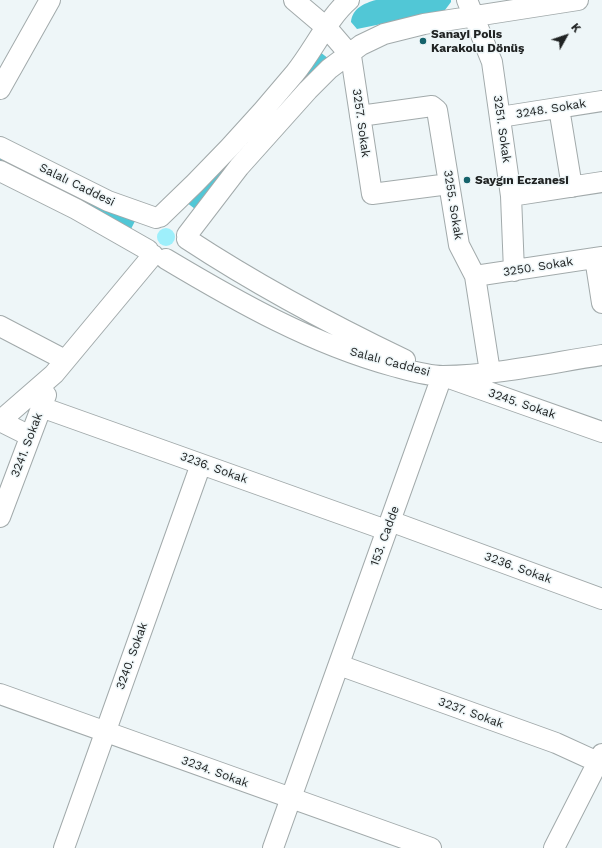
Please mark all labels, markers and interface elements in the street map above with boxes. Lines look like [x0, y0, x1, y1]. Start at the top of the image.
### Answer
north arrow [546, 16, 586, 56]
text: K [568, 21, 583, 35]
place label: Sanayi Polis Karakolu Dönüş [431, 27, 524, 55]
marker: Sanayi Polis Karakolu Dönüş [418, 36, 428, 46]
street label: 3257. Sokak [349, 88, 373, 158]
street label: 3251. Sokak [490, 94, 514, 164]
street label: 3248. Sokak [515, 96, 587, 122]
street label: Salalı Caddesi [37, 160, 117, 210]
street label: 3255. Sokak [440, 169, 466, 241]
place label: Saygın Eczanesi [475, 173, 569, 187]
marker: Saygın Eczanesi [462, 175, 472, 185]
street label: 3250. Sokak [502, 254, 574, 280]
street label: Salalı Caddesi [348, 344, 432, 380]
street label: 3245. Sokak [486, 386, 558, 422]
street label: 3241. Sokak [8, 411, 46, 479]
street label: 3236. Sokak [178, 449, 250, 487]
street label: 153. Cadde [367, 504, 403, 568]
street label: 3236. Sokak [482, 549, 554, 587]
street label: 3240. Sokak [113, 620, 151, 692]
street label: 3237. Sokak [436, 695, 506, 731]
street label: 3234. Sokak [179, 753, 251, 791]

